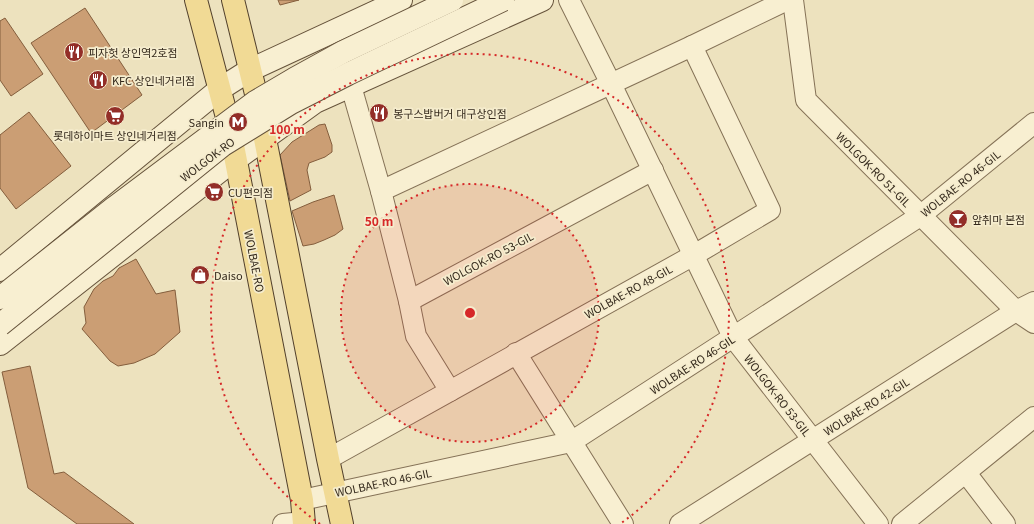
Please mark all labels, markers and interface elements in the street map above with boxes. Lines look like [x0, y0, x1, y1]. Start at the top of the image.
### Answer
restaurant icon: 피자헛 상인역2호점 [63, 41, 85, 63]
place label: 피자헛 상인역2호점 [88, 44, 178, 60]
restaurant icon: KFC 상인네거리점 [87, 69, 109, 91]
place label: KFC 상인네거리점 [112, 72, 195, 88]
restaurant icon: 봉구스밥버거 대구상인점 [368, 102, 390, 124]
supermarket icon: 롯데하이마트 상인네거리점 [104, 105, 126, 127]
place label: 봉구스밥버거 대구상인점 [393, 105, 507, 121]
metro station icon: Sangin [227, 111, 249, 133]
place label: Sangin [189, 114, 224, 130]
text: 100 m [269, 120, 305, 137]
place label: 롯데하이마트 상인네거리점 [53, 127, 177, 143]
street label: WOLGOK-RO 51-GIL [833, 128, 915, 210]
street label: WOLGOK-RO [176, 133, 238, 185]
street label: WOLBAE-RO 46-GIL [917, 146, 1003, 220]
supermarket icon: CU편의점 [203, 181, 225, 203]
place label: CU편의점 [228, 184, 273, 200]
bar icon: 앞취마 본점 [947, 208, 969, 230]
place label: 앞취마 본점 [972, 211, 1025, 227]
text: 50 m [365, 212, 393, 229]
street label: WOLGOK-RO 53-GIL [440, 227, 536, 289]
street label: WOLBAE-RO [241, 229, 269, 293]
street label: WOLBAE-RO 48-GIL [581, 260, 675, 322]
shop icon: Daiso [189, 264, 211, 286]
place label: Daiso [214, 267, 243, 283]
centre of rings [463, 306, 477, 320]
street label: WOLBAE-RO 46-GIL [646, 331, 738, 397]
street label: WOLGOK-RO 53-GIL [741, 351, 815, 439]
street label: WOLBAE-RO 42-GIL [820, 373, 912, 439]
street label: WOLBAE-RO 46-GIL [333, 464, 433, 500]

